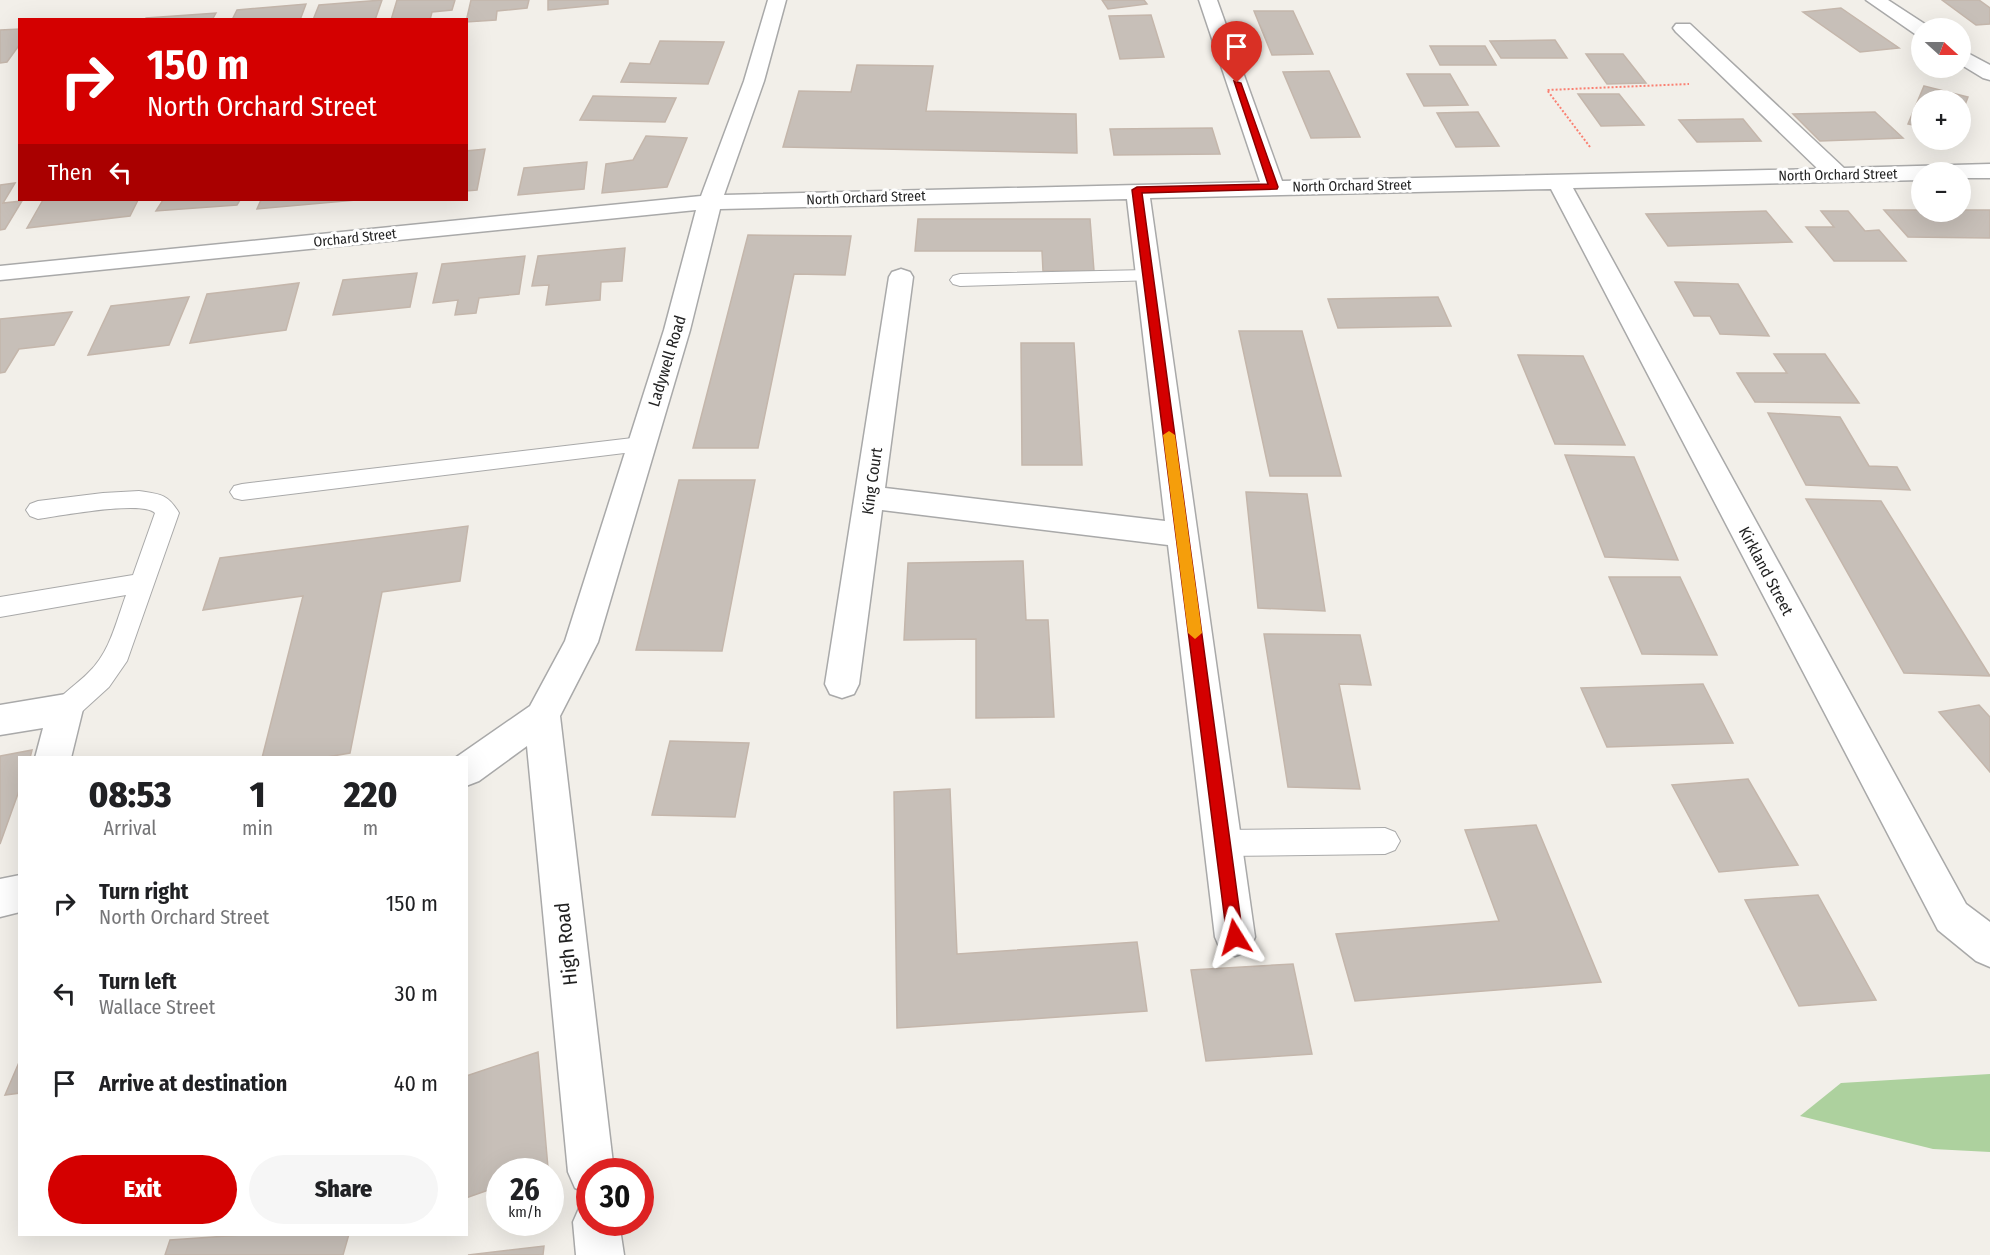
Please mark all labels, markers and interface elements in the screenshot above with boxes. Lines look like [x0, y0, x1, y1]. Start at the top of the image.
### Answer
north arrow [1911, 18, 1971, 78]
map controls [1911, 18, 1971, 222]
pin [1211, 21, 1262, 83]
icon: arrive [1220, 30, 1253, 63]
text: 150 m [147, 40, 249, 90]
icon: right [48, 42, 126, 120]
button: + [1911, 90, 1971, 150]
text: North Orchard Street [147, 91, 377, 123]
icon: left [104, 156, 137, 189]
text: Then [48, 159, 92, 186]
button: − [1911, 162, 1971, 222]
street label: North Orchard Street [1778, 165, 1898, 185]
street label: North Orchard Street [1292, 176, 1412, 196]
street label: North Orchard Street [806, 187, 926, 209]
street label: Orchard Street [313, 225, 398, 251]
street label: Ladywell Road [644, 313, 690, 409]
street label: King Court [858, 445, 886, 516]
street label: Kirkland Street [1735, 523, 1798, 619]
text: 08:53 [89, 773, 172, 817]
text: 1 [250, 773, 265, 817]
text: 220 [344, 773, 397, 817]
text: Arrival [104, 816, 157, 840]
text: min [242, 816, 273, 840]
text: m [363, 816, 378, 840]
text: Turn right [99, 878, 188, 905]
icon: right [48, 887, 81, 920]
text: 150 m [386, 890, 438, 917]
street label: High Road [550, 901, 582, 987]
text: North Orchard Street [99, 905, 269, 929]
position arrow [1203, 905, 1267, 969]
text: Turn left [99, 968, 177, 995]
icon: left [48, 977, 81, 1010]
text: 30 m [395, 980, 438, 1007]
text: Wallace Street [99, 995, 215, 1019]
icon: arrive [48, 1067, 81, 1100]
text: Arrive at destination [99, 1070, 287, 1097]
text: 40 m [394, 1070, 438, 1097]
button: Exit [48, 1155, 237, 1224]
button: Share [249, 1155, 438, 1224]
speed limit sign: 30 [576, 1158, 654, 1236]
text: 26 [510, 1172, 540, 1208]
text: km/h [508, 1203, 542, 1221]

